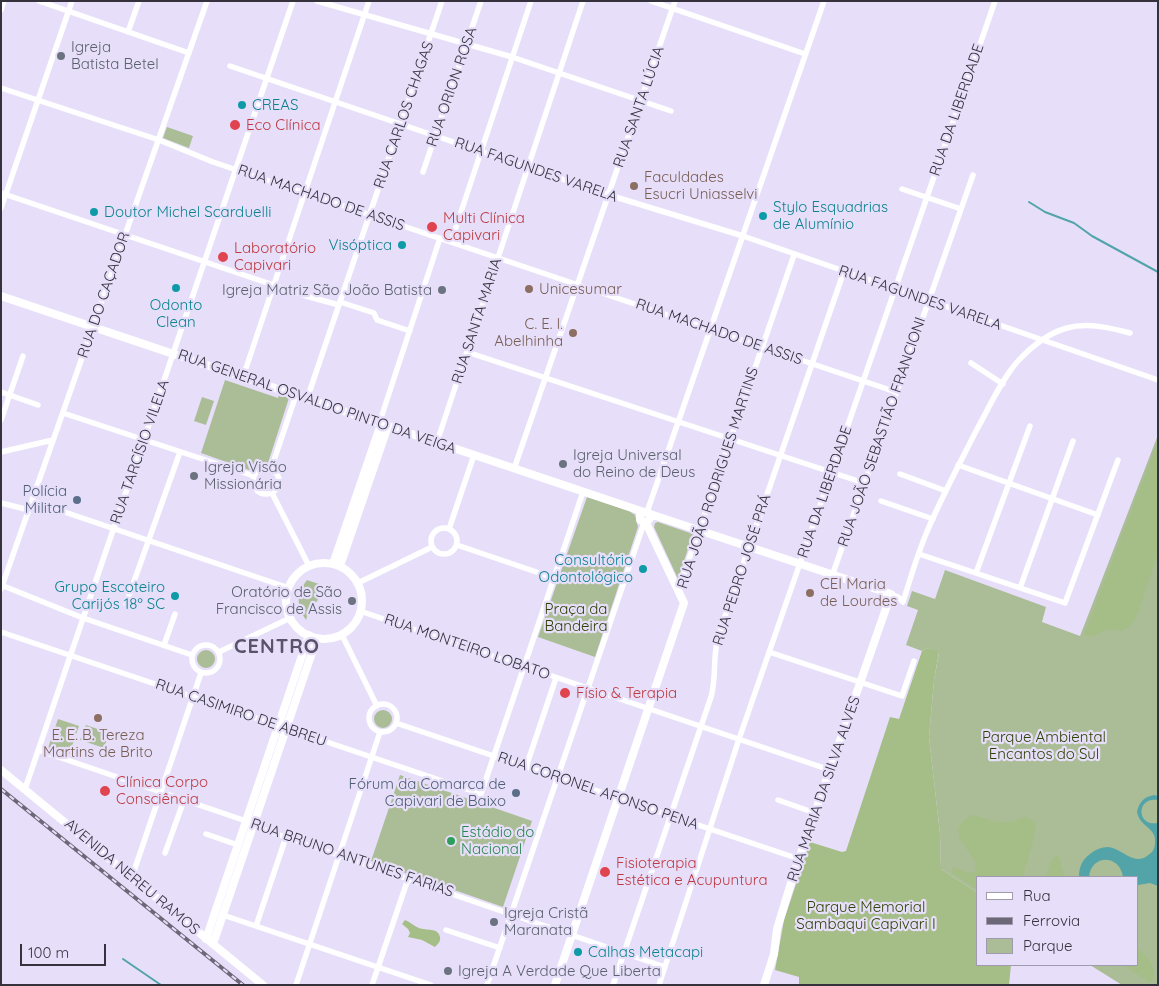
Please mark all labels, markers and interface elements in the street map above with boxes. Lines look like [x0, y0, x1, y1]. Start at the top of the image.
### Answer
street label: RUA ORION ROSA [423, 25, 481, 149]
place label: Igreja Batista Betel [71, 38, 159, 73]
street label: RUA CARLOS CHAGAS [370, 39, 438, 191]
street label: RUA DA LIBERDADE [926, 42, 988, 178]
street label: RUA SANTA LÚCIA [610, 44, 668, 170]
marker: Igreja Batista Betel [55, 50, 67, 62]
place label: CREAS [252, 96, 298, 114]
marker: CREAS [236, 99, 248, 111]
place label: Eco Clínica [246, 116, 321, 134]
marker: Eco Clínica [228, 118, 242, 132]
street label: RUA FAGUNDES VARELA [452, 134, 620, 206]
street label: RUA MACHADO DE ASSIS [235, 161, 407, 235]
place label: Faculdades Esucri Uniasselvi [644, 168, 757, 203]
marker: Faculdades Esucri Uniasselvi [628, 180, 640, 192]
place label: Stylo Esquadrias de Alumínio [773, 198, 888, 233]
place label: Doutor Michel Scarduelli [104, 203, 272, 221]
marker: Doutor Michel Scarduelli [88, 206, 100, 218]
place label: Multi Clínica Capivari [443, 209, 525, 244]
marker: Stylo Esquadrias de Alumínio [757, 210, 769, 222]
marker: Multi Clínica Capivari [425, 220, 439, 234]
street label: RUA DO CAÇADOR [74, 230, 134, 360]
place label: Visóptica [328, 236, 392, 254]
place label: Laboratório Capivari [234, 239, 316, 274]
marker: Visóptica [396, 239, 408, 251]
marker: Laboratório Capivari [216, 250, 230, 264]
street label: RUA SANTA MARIA [448, 256, 506, 386]
street label: RUA FAGUNDES VARELA [836, 262, 1004, 334]
place label: Unicesumar [539, 280, 622, 298]
place label: Igreja Matriz São João Batista [222, 281, 432, 299]
marker: Odonto Clean [170, 282, 182, 294]
marker: Unicesumar [523, 283, 535, 295]
marker: Igreja Matriz São João Batista [436, 284, 448, 296]
street label: RUA MACHADO DE ASSIS [633, 295, 805, 369]
place label: Odonto Clean [150, 296, 202, 331]
place label: C. E. I. Abelhinha [494, 315, 563, 350]
street label: RUA JOÃO SEBASTIÃO FRANCIONI [834, 315, 930, 549]
marker: C. E. I. Abelhinha [567, 327, 579, 339]
street label: RUA GENERAL OSVALDO PINTO DA VEIGA [176, 346, 458, 458]
street label: RUA JOÃO RODRIGUES MARTINS [674, 365, 762, 591]
street label: RUA TARCÍSIO VILELA [107, 377, 173, 527]
street label: RUA DA LIBERDADE [794, 424, 856, 560]
place label: Igreja Universal do Reino de Deus [573, 446, 695, 481]
place label: Igreja Visão Missionária [204, 458, 287, 493]
marker: Igreja Universal do Reino de Deus [557, 458, 569, 470]
marker: Igreja Visão Missionária [188, 470, 200, 482]
place label: Polícia Militar [22, 482, 67, 517]
street label: RUA PEDRO JOSÉ PRÁ [709, 492, 775, 648]
marker: Polícia Militar [71, 494, 83, 506]
place label: Consultório Odontológico [539, 551, 633, 586]
marker: Consultório Odontológico [637, 563, 649, 575]
place label: CEI Maria de Lourdes [820, 575, 897, 610]
place label: Grupo Escoteiro Carijós 18º SC [54, 578, 165, 613]
place label: Oratório de São Francisco de Assis [216, 583, 342, 618]
marker: CEI Maria de Lourdes [804, 587, 816, 599]
marker: Grupo Escoteiro Carijós 18º SC [169, 590, 181, 602]
marker: Oratório de São Francisco de Assis [346, 595, 358, 607]
park label: Praça da Bandeira [545, 600, 607, 635]
street label: RUA MONTEIRO LOBATO [382, 610, 552, 684]
district label: CENTRO [233, 635, 321, 659]
street label: RUA CASIMIRO DE ABREU [153, 675, 329, 751]
place label: Físio & Terapia [576, 684, 677, 702]
marker: Físio & Terapia [558, 686, 572, 700]
street label: RUA MARIA DA SILVA ALVES [784, 694, 864, 884]
marker: E. E. B. Tereza Martins de Brito [92, 712, 104, 724]
place label: E. E. B. Tereza Martins de Brito [43, 726, 153, 761]
park label: Parque Ambiental Encantos do Sul [982, 728, 1106, 763]
street label: RUA CORONEL AFONSO PENA [495, 748, 701, 834]
place label: Clínica Corpo Consciência [116, 773, 208, 808]
place label: Fórum da Comarca de Capivari de Baixo [349, 775, 506, 810]
marker: Clínica Corpo Consciência [98, 784, 112, 798]
marker: Fórum da Comarca de Capivari de Baixo [510, 787, 522, 799]
street label: AVENIDA NEREU RAMOS [61, 815, 203, 939]
street label: RUA BRUNO ANTUNES FARIAS [248, 815, 456, 901]
place label: Estádio do Nacional [461, 823, 534, 858]
marker: Estádio do Nacional [445, 835, 457, 847]
place label: Fisioterapia Estética e Acupuntura [616, 854, 767, 889]
marker: Fisioterapia Estética e Acupuntura [598, 865, 612, 879]
legend [976, 876, 1139, 966]
text: Rua [1023, 886, 1051, 905]
park label: Parque Memorial Sambaqui Capivari I [796, 898, 936, 933]
place label: Igreja Cristã Maranata [504, 904, 588, 939]
text: Ferrovia [1023, 911, 1080, 930]
marker: Igreja Cristã Maranata [488, 916, 500, 928]
scale bar [22, 934, 109, 966]
text: Parque [1023, 936, 1073, 955]
text: 100 m [28, 943, 69, 962]
place label: Calhas Metacapi [588, 943, 703, 961]
marker: Calhas Metacapi [572, 946, 584, 958]
place label: Igreja A Verdade Que Liberta [458, 962, 661, 980]
marker: Igreja A Verdade Que Liberta [442, 965, 454, 977]

